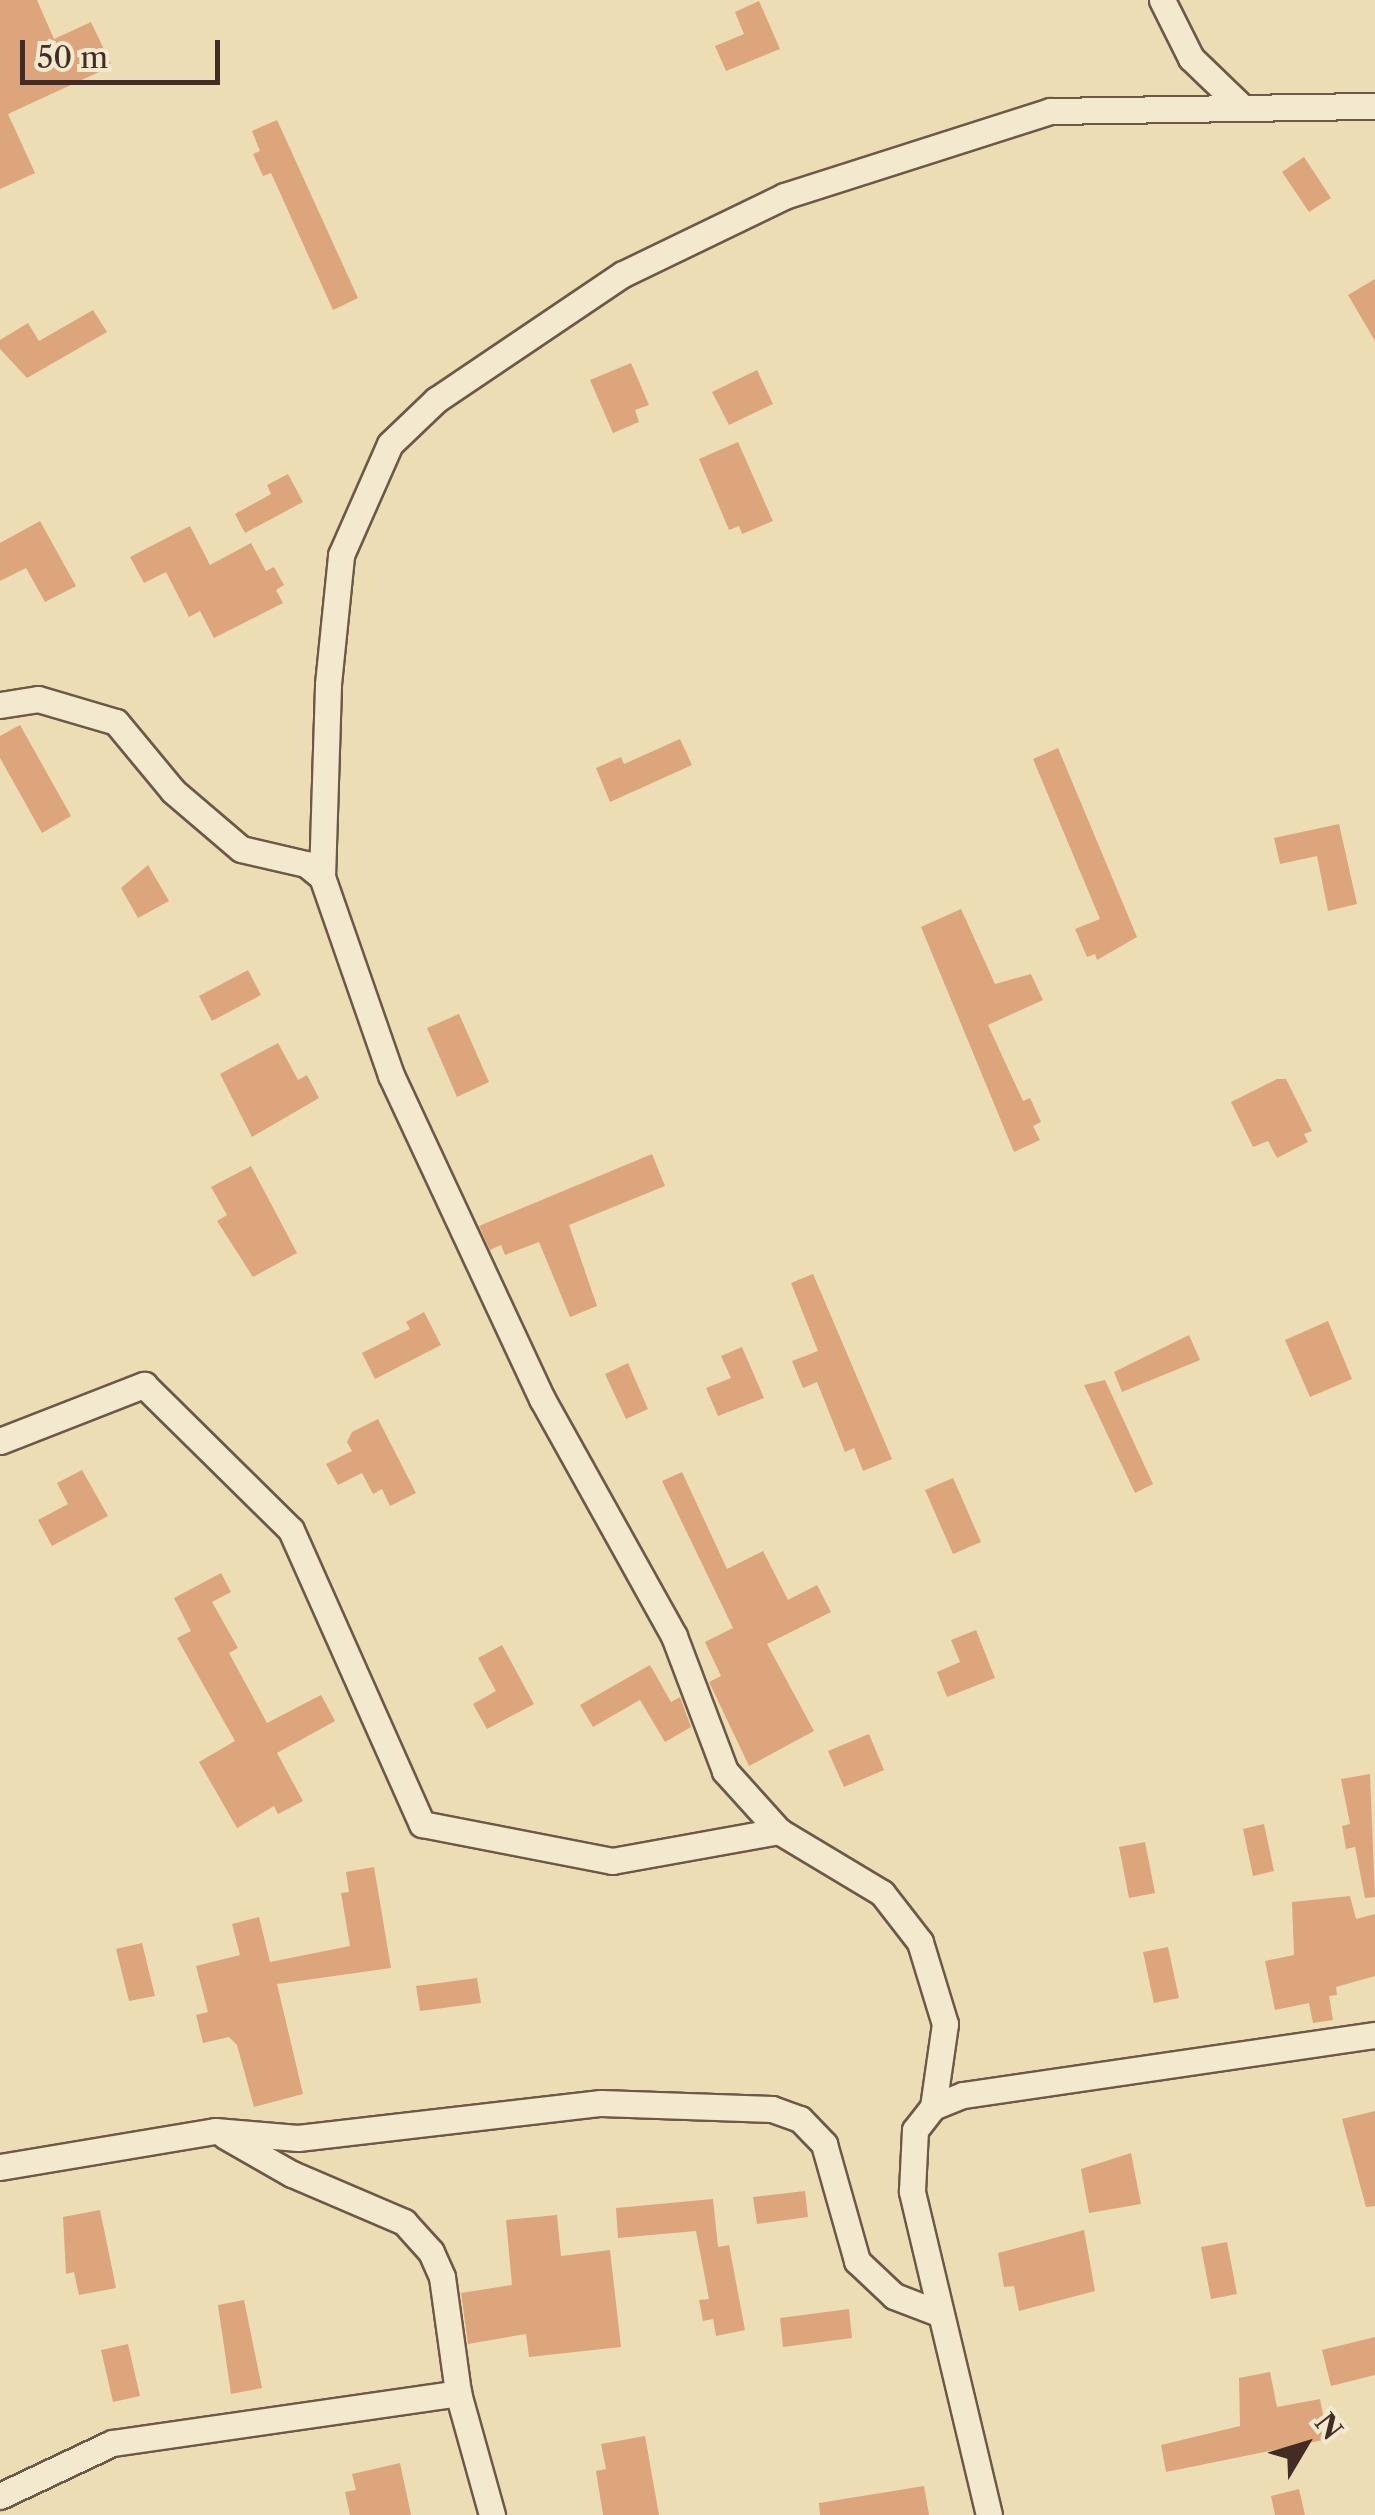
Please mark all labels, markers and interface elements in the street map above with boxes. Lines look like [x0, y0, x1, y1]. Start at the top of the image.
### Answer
scale bar [25, 20, 225, 82]
text: 50 m [37, 39, 108, 76]
north arrow [1255, 2395, 1355, 2495]
text: N [1308, 2406, 1350, 2447]

